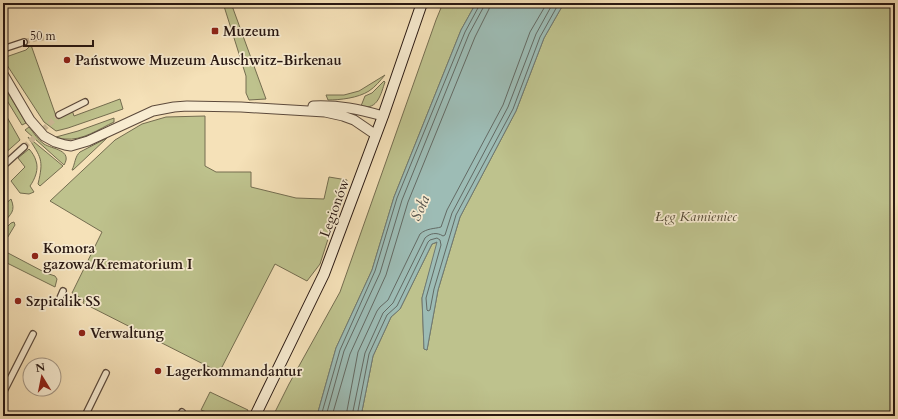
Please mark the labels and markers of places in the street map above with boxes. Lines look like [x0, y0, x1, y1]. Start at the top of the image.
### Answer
place label: Muzeum [223, 22, 280, 41]
marker: Muzeum [210, 26, 220, 36]
place label: Państwowe Muzeum Auschwitz-Birkenau [75, 51, 342, 70]
marker: Państwowe Muzeum Auschwitz-Birkenau [62, 55, 72, 65]
place label: Komora gazowa/Krematorium I [43, 239, 192, 274]
marker: Komora gazowa/Krematorium I [30, 251, 40, 261]
place label: Szpitalik SS [26, 292, 100, 311]
marker: Szpitalik SS [13, 296, 23, 306]
place label: Verwaltung [90, 324, 164, 343]
marker: Verwaltung [77, 328, 87, 338]
place label: Lagerkommandantur [166, 362, 303, 381]
marker: Lagerkommandantur [153, 366, 163, 376]

